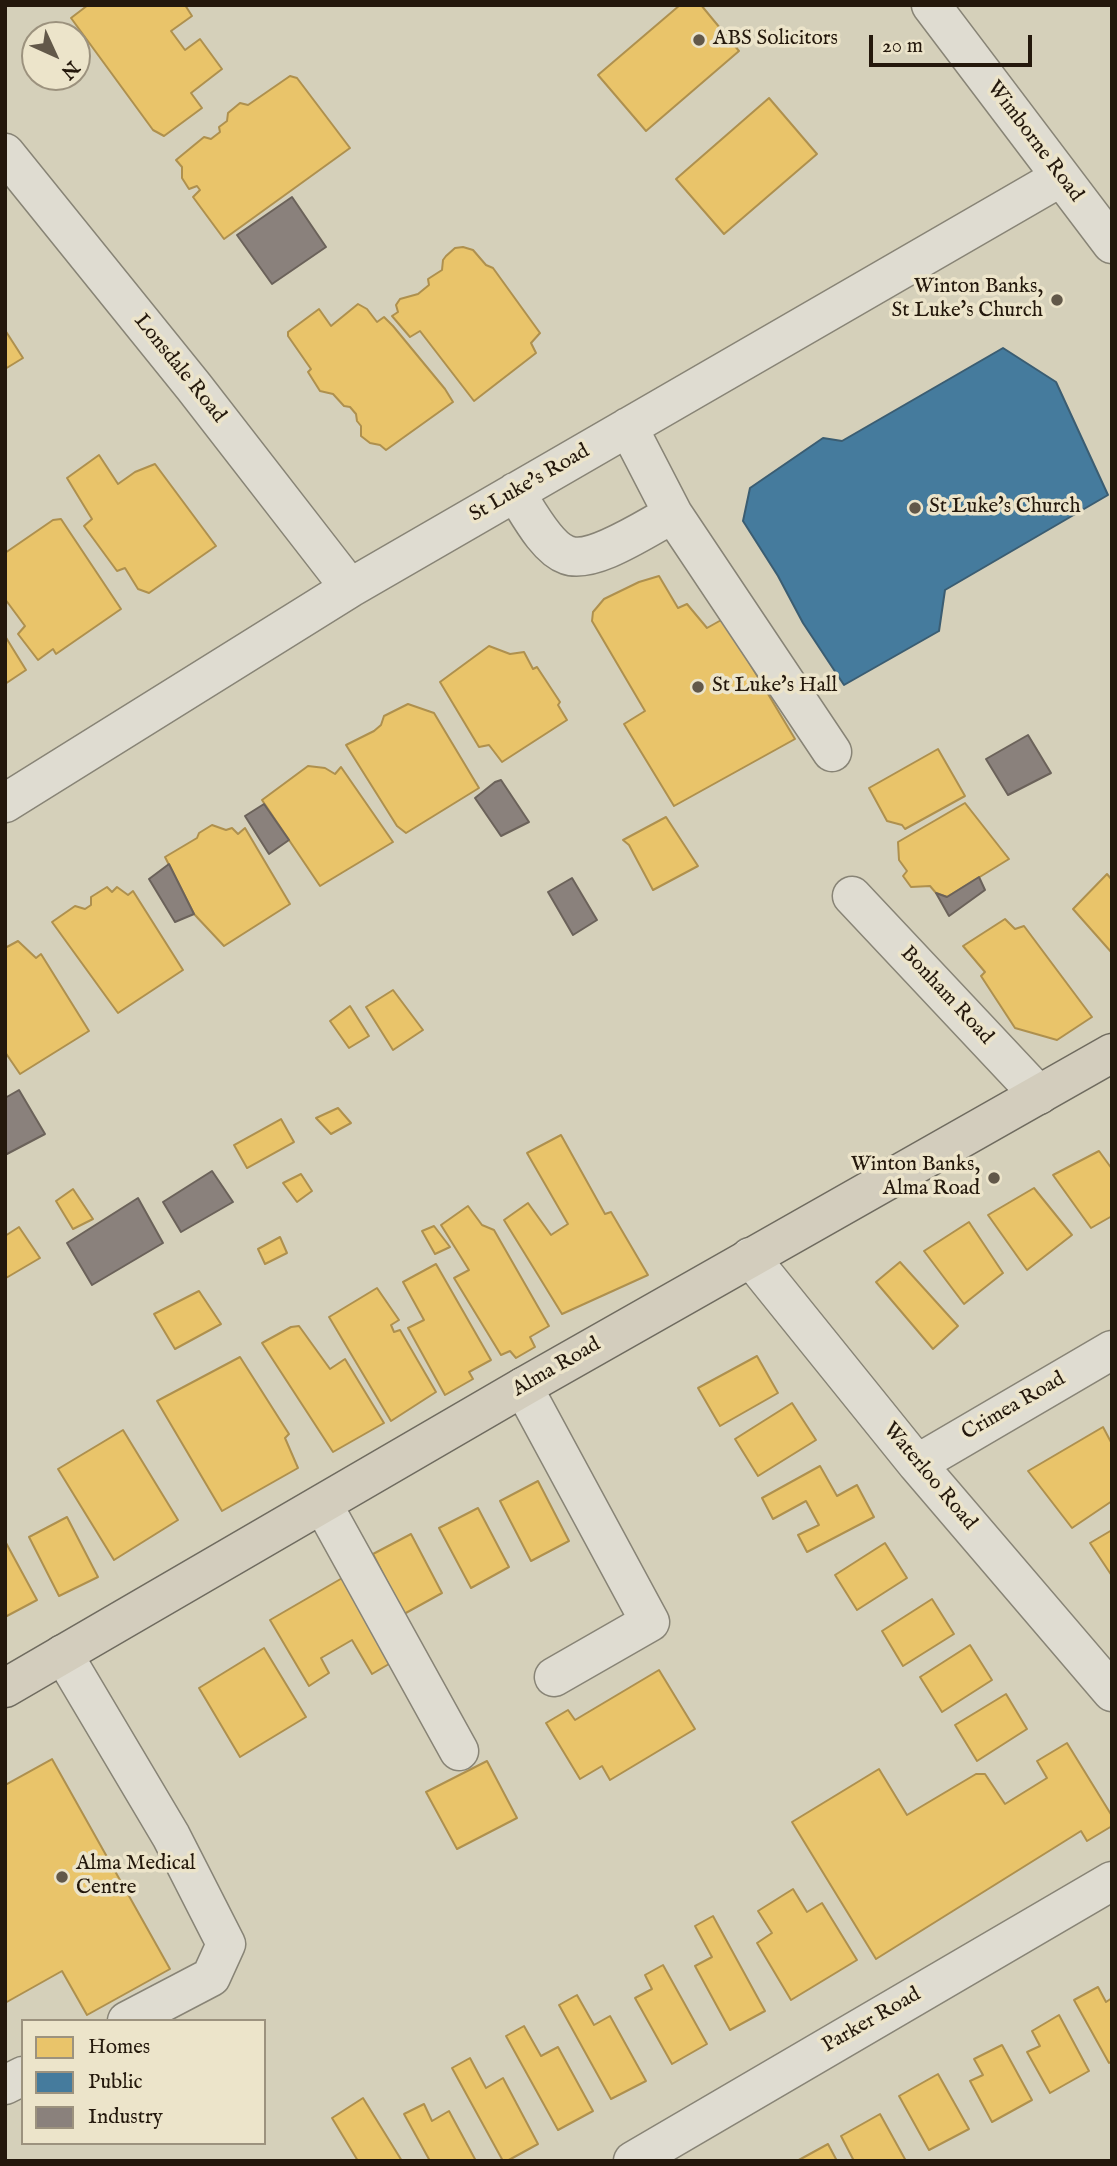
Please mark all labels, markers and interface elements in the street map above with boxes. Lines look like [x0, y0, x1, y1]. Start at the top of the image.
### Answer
north arrow [21, 21, 91, 91]
scale bar [872, 21, 1035, 65]
place label: ABS Solicitors [713, 27, 838, 53]
marker: ABS Solicitors [691, 32, 707, 48]
text: 20 m [882, 33, 923, 60]
text: N [55, 55, 84, 84]
street label: Wimborne Road [980, 77, 1088, 207]
place label: Winton Banks, St Luke's Church [891, 275, 1043, 325]
marker: Winton Banks, St Luke's Church [1049, 292, 1065, 308]
street label: Lonsdale Road [127, 310, 231, 428]
street label: St Luke's Road [466, 440, 594, 528]
place label: St Luke's Church [929, 495, 1081, 521]
marker: St Luke's Church [907, 500, 923, 516]
place label: St Luke's Hall [712, 674, 837, 700]
marker: St Luke's Hall [690, 679, 706, 695]
street label: Bonham Road [894, 942, 998, 1050]
place label: Winton Banks, Alma Road [851, 1153, 980, 1203]
marker: Winton Banks, Alma Road [986, 1170, 1002, 1186]
street label: Alma Road [509, 1333, 605, 1403]
street label: Crimea Road [958, 1367, 1070, 1447]
street label: Waterloo Road [877, 1418, 981, 1536]
place label: Alma Medical Centre [76, 1852, 196, 1902]
marker: Alma Medical Centre [54, 1869, 70, 1885]
street label: Parker Road [818, 1983, 926, 2059]
legend [21, 2019, 266, 2145]
text: Homes [88, 2034, 150, 2061]
text: Public [88, 2069, 142, 2096]
text: Industry [88, 2104, 163, 2131]

